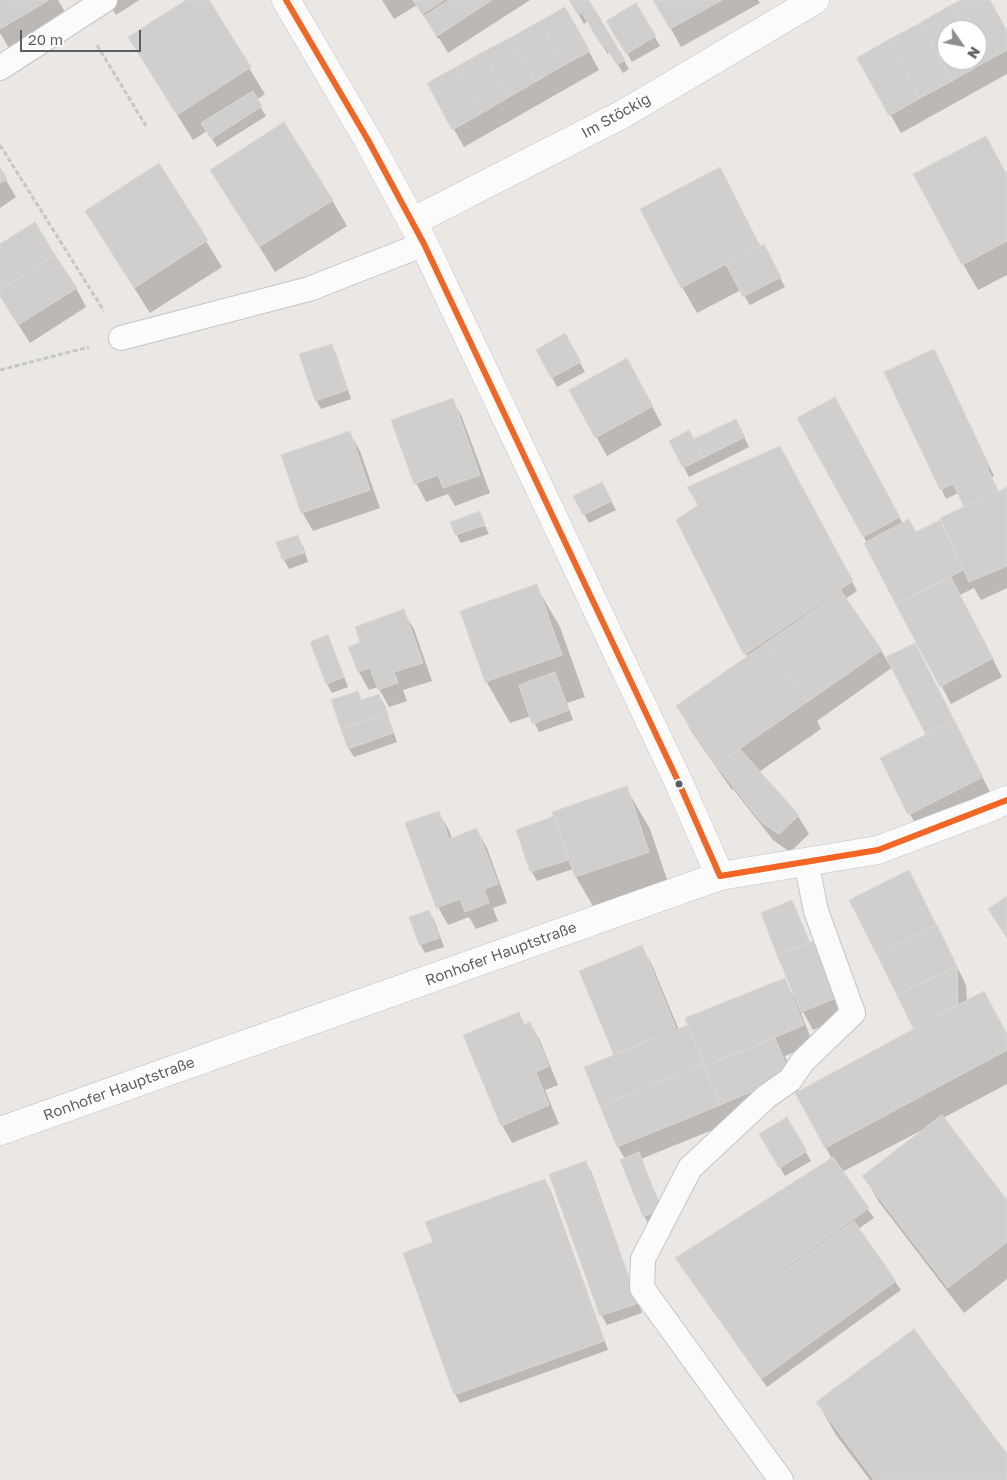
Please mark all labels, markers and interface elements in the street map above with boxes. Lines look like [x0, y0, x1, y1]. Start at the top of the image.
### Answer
scale bar [22, 20, 144, 52]
north arrow [937, 20, 987, 70]
text: 20 m [28, 30, 63, 48]
text: N [964, 44, 984, 62]
street label: Im Stöckig [578, 90, 654, 142]
unlabelled marker [674, 779, 684, 789]
street label: Ronhofer Hauptstraße [423, 918, 579, 990]
street label: Ronhofer Hauptstraße [41, 1053, 197, 1125]

